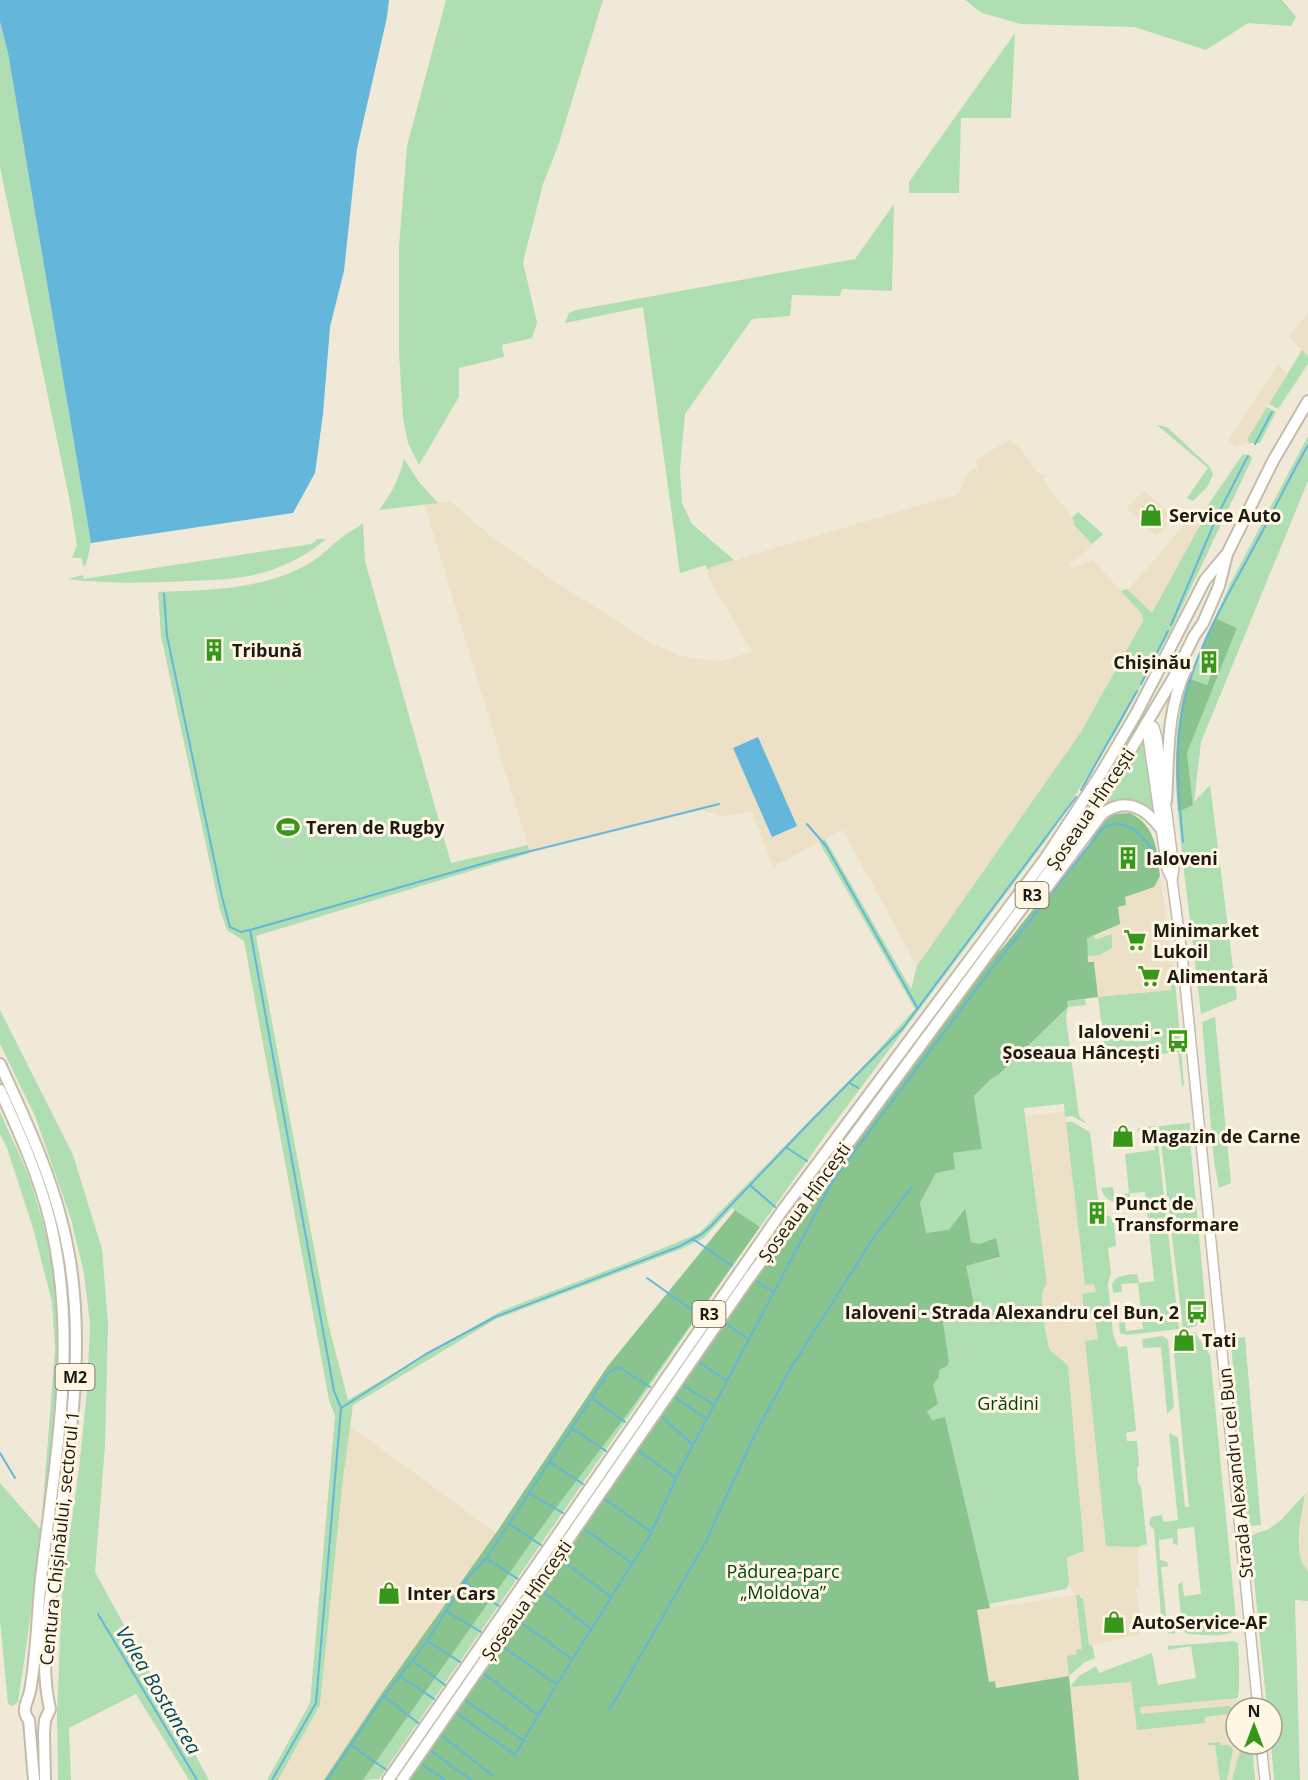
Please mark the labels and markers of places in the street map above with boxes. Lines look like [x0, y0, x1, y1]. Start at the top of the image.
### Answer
shop icon: Service Auto [1138, 502, 1164, 528]
place label: Service Auto [1169, 503, 1281, 527]
building icon: Tribună [201, 637, 227, 663]
place label: Tribună [232, 638, 302, 662]
building icon: Chișinău [1196, 649, 1222, 675]
place label: Chișinău [1113, 650, 1191, 674]
sports icon: Teren de Rugby [275, 814, 301, 840]
place label: Teren de Rugby [306, 815, 445, 839]
building icon: Ialoveni [1115, 845, 1141, 871]
place label: Ialoveni [1146, 846, 1218, 870]
place label: Minimarket Lukoil [1153, 918, 1259, 963]
supermarket icon: Minimarket Lukoil [1122, 927, 1148, 953]
supermarket icon: Alimentară [1136, 963, 1162, 989]
place label: Alimentară [1167, 964, 1268, 988]
place label: Ialoveni - Șoseaua Hâncești [1002, 1019, 1160, 1064]
bus stop icon: Ialoveni - Șoseaua Hâncești [1165, 1028, 1191, 1054]
shop icon: Magazin de Carne [1110, 1123, 1136, 1149]
place label: Magazin de Carne [1141, 1124, 1300, 1148]
place label: Punct de Transformare [1115, 1191, 1239, 1236]
building icon: Punct de Transformare [1084, 1200, 1110, 1226]
bus stop icon: Ialoveni - Strada Alexandru cel Bun, 2 [1184, 1299, 1210, 1325]
place label: Ialoveni - Strada Alexandru cel Bun, 2 [845, 1300, 1179, 1324]
shop icon: Tati [1171, 1327, 1197, 1353]
place label: Tati [1202, 1328, 1237, 1352]
shop icon: Inter Cars [376, 1580, 402, 1606]
place label: Inter Cars [407, 1581, 496, 1605]
shop icon: AutoService-AF [1101, 1609, 1127, 1635]
place label: AutoService-AF [1132, 1610, 1268, 1634]

